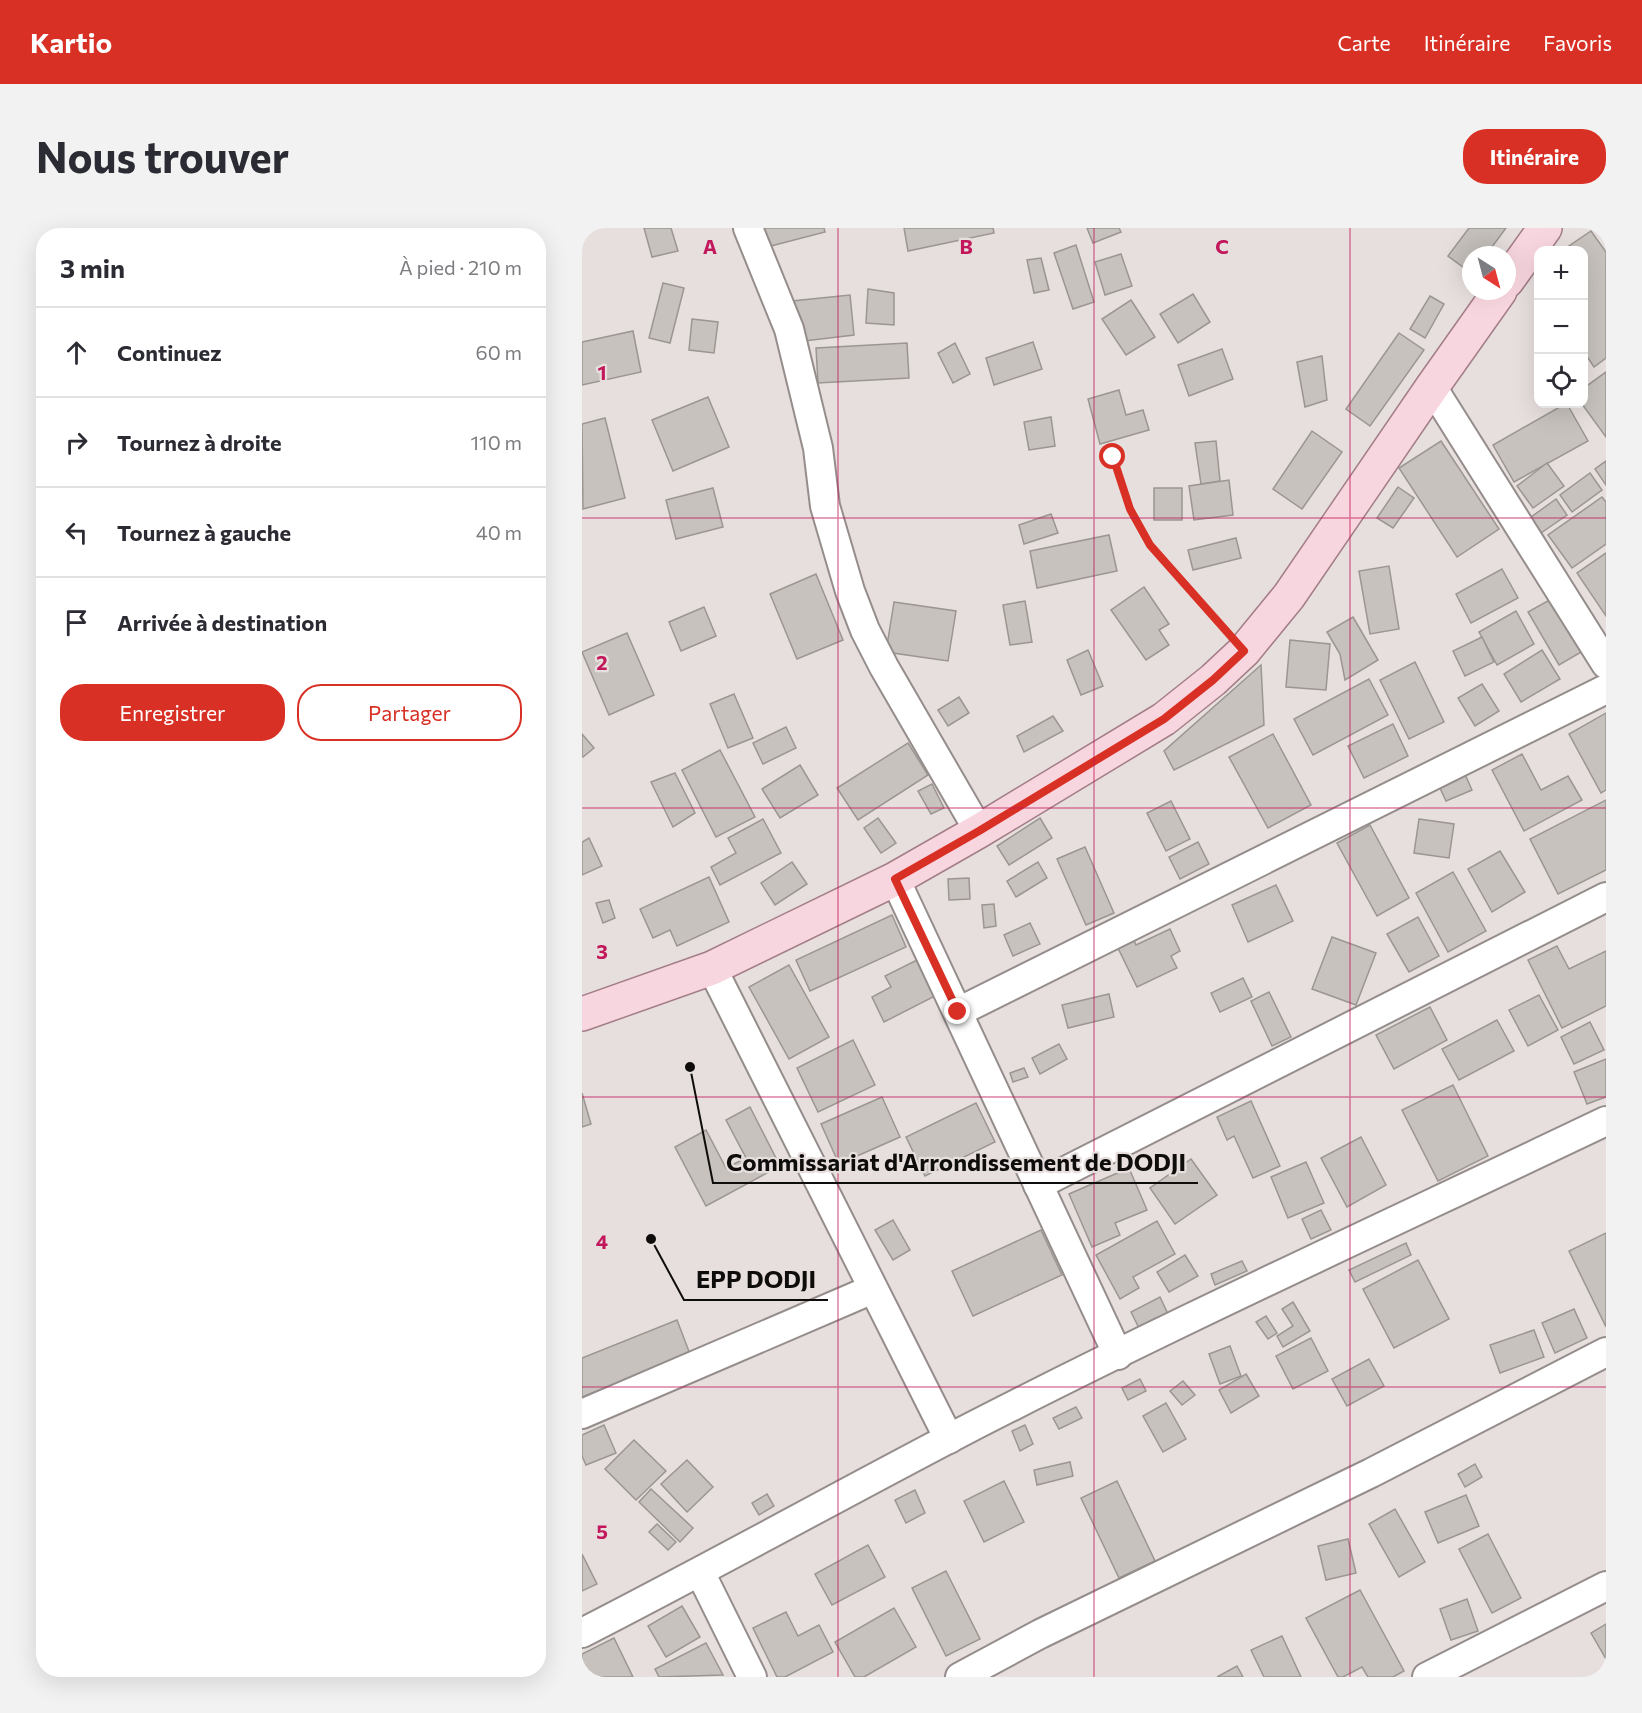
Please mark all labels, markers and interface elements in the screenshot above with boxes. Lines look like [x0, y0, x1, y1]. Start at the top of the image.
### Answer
text: Kartio [30, 25, 112, 59]
text: Carte [1337, 30, 1391, 55]
text: Itinéraire [1424, 30, 1510, 55]
text: Favoris [1543, 30, 1612, 55]
button: Itinéraire [1463, 129, 1606, 184]
text: Nous trouver [36, 130, 289, 182]
text: A [703, 234, 717, 258]
text: B [959, 234, 973, 258]
text: C [1215, 234, 1229, 258]
north arrow [1462, 246, 1516, 300]
map controls [1534, 246, 1588, 408]
button: + [1534, 246, 1588, 300]
text: 3 min [60, 252, 125, 283]
text: À pied · 210 m [399, 255, 522, 279]
button: − [1534, 300, 1588, 354]
icon: ahead [60, 336, 93, 369]
text: Continuez [117, 339, 222, 366]
text: 60 m [476, 340, 522, 364]
button: locate [1534, 354, 1588, 408]
text: 1 [597, 360, 607, 384]
icon: right [60, 426, 93, 459]
text: Tournez à droite [117, 429, 282, 456]
text: 110 m [471, 430, 522, 454]
route start [1099, 443, 1125, 469]
icon: left [60, 516, 93, 549]
text: Tournez à gauche [117, 519, 291, 546]
text: 40 m [476, 520, 522, 544]
icon: arrive [60, 606, 93, 639]
text: Arrivée à destination [117, 609, 327, 636]
text: 2 [596, 650, 608, 674]
button: Enregistrer [60, 684, 285, 741]
button: Partager [297, 684, 522, 741]
text: 3 [596, 939, 608, 963]
route end [944, 998, 970, 1024]
callout: Commissariat d'Arrondissement de DODJI [713, 1141, 1198, 1183]
text: Commissariat d'Arrondissement de DODJI [726, 1147, 1186, 1176]
text: 4 [596, 1229, 608, 1253]
callout: EPP DODJI [684, 1258, 828, 1300]
text: EPP DODJI [696, 1264, 816, 1293]
text: 5 [596, 1519, 608, 1543]

